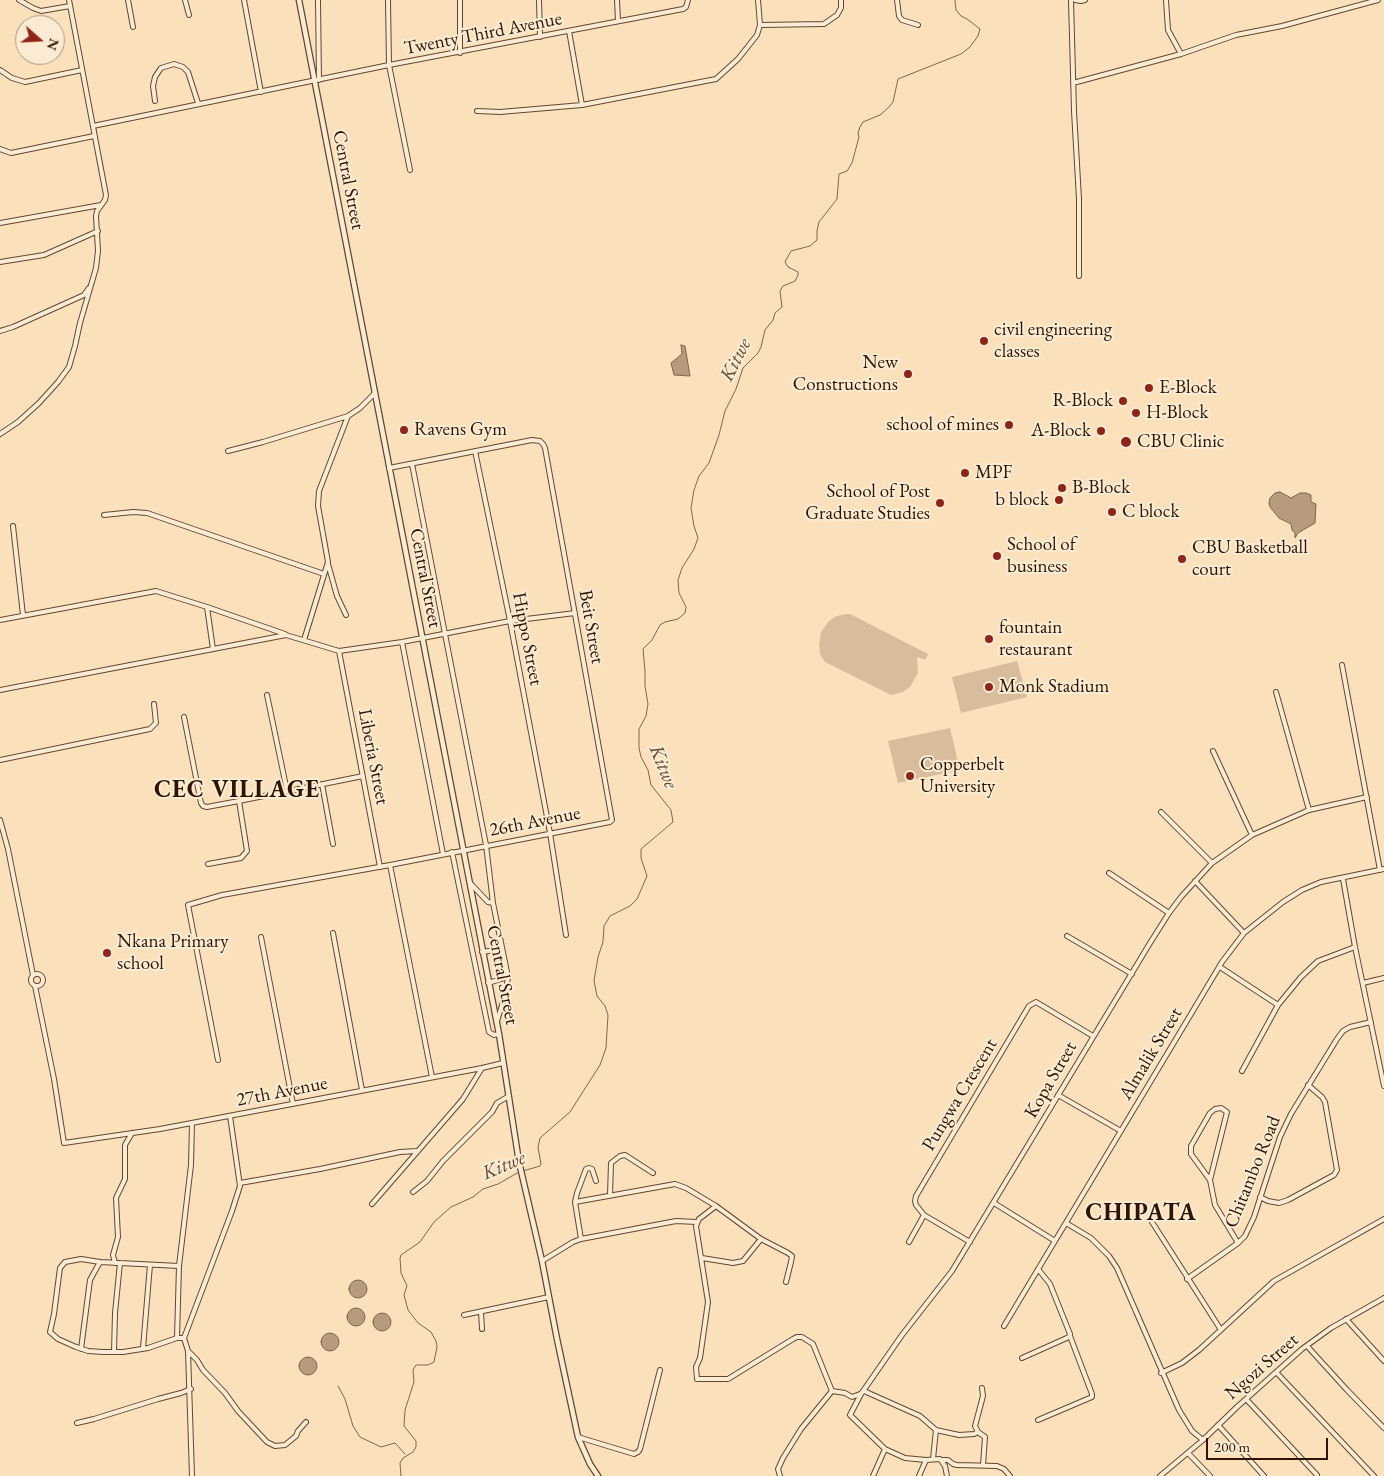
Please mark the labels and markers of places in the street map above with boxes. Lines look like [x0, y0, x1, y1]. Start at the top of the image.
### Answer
place label: civil engineering classes [994, 319, 1112, 363]
marker: civil engineering classes [978, 335, 990, 347]
place label: New Constructions [793, 352, 898, 396]
marker: New Constructions [902, 368, 914, 380]
place label: E-Block [1159, 377, 1217, 399]
marker: E-Block [1143, 382, 1155, 394]
place label: R-Block [1052, 390, 1113, 412]
marker: R-Block [1117, 395, 1129, 407]
place label: H-Block [1146, 402, 1208, 424]
marker: H-Block [1130, 407, 1142, 419]
place label: school of mines [886, 414, 999, 436]
place label: Ravens Gym [414, 419, 507, 441]
marker: school of mines [1003, 419, 1015, 431]
place label: A-Block [1031, 420, 1091, 442]
marker: Ravens Gym [398, 424, 410, 436]
marker: A-Block [1095, 425, 1107, 437]
place label: CBU Clinic [1137, 431, 1225, 453]
marker: CBU Clinic [1119, 435, 1133, 449]
place label: MPF [975, 462, 1012, 484]
marker: MPF [959, 467, 971, 479]
place label: B-Block [1072, 477, 1130, 499]
place label: School of Post Graduate Studies [805, 481, 930, 525]
marker: B-Block [1056, 482, 1068, 494]
place label: b block [995, 489, 1049, 511]
marker: b block [1053, 494, 1065, 506]
marker: School of Post Graduate Studies [934, 497, 946, 509]
place label: C block [1122, 501, 1179, 523]
marker: C block [1106, 506, 1118, 518]
place label: School of business [1007, 534, 1076, 578]
place label: CBU Basketball court [1192, 537, 1308, 581]
marker: School of business [991, 550, 1003, 562]
marker: CBU Basketball court [1176, 553, 1188, 565]
place label: fountain restaurant [999, 617, 1072, 661]
marker: fountain restaurant [983, 633, 995, 645]
place label: Monk Stadium [999, 676, 1109, 698]
marker: Monk Stadium [983, 681, 995, 693]
place label: Copperbelt University [920, 754, 1004, 798]
marker: Copperbelt University [904, 770, 916, 782]
place label: Nkana Primary school [117, 931, 228, 975]
marker: Nkana Primary school [101, 947, 113, 959]

